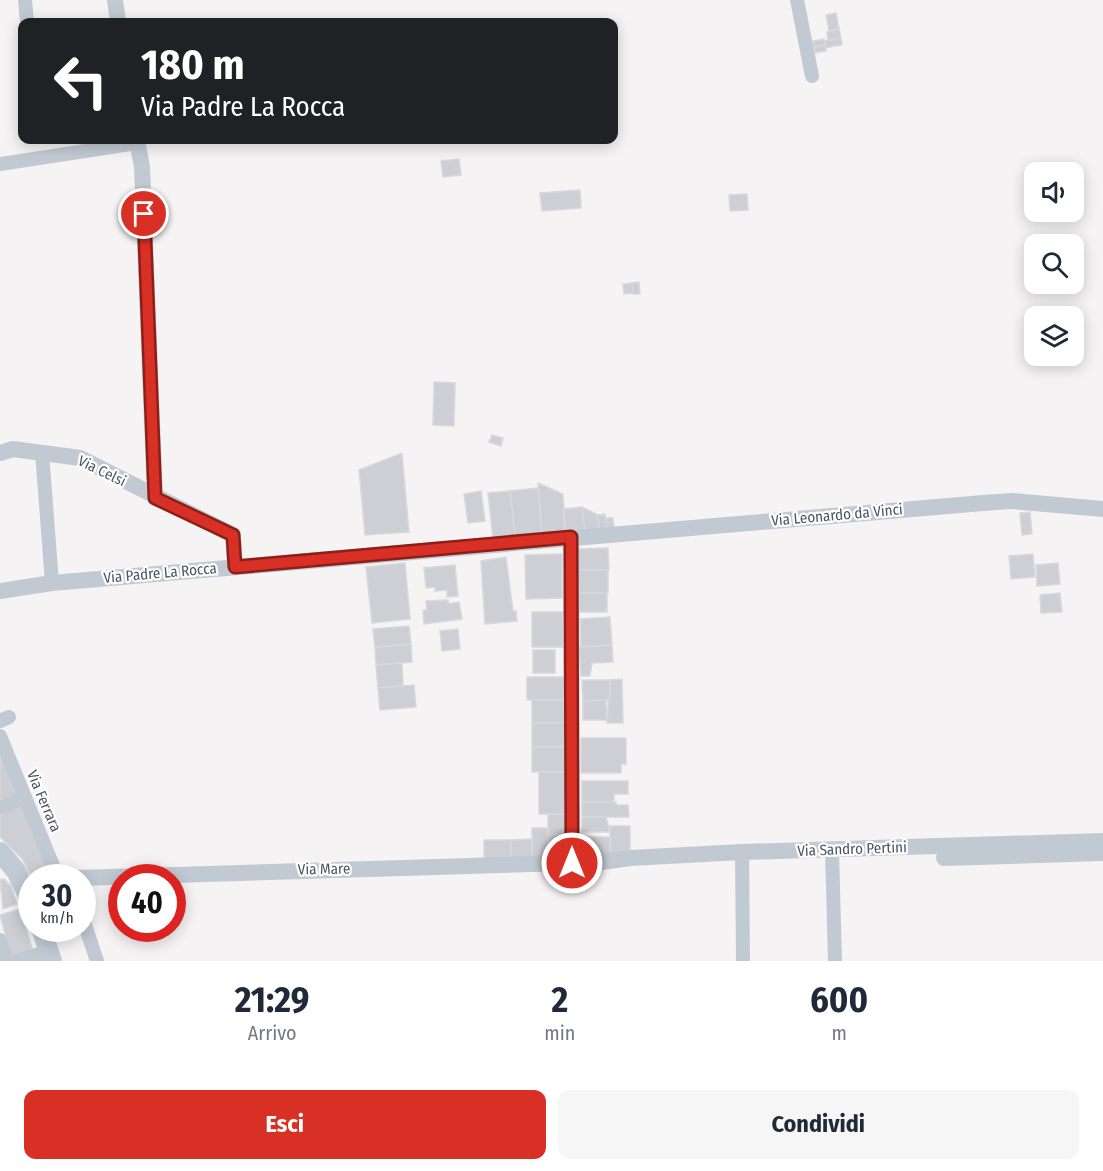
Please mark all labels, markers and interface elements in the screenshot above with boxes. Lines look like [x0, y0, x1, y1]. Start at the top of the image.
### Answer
text: 180 m [141, 40, 245, 90]
icon: left [42, 42, 120, 120]
text: Via Padre La Rocca [141, 91, 345, 123]
map controls [1024, 162, 1084, 366]
button: sound [1024, 162, 1084, 222]
pin [118, 188, 169, 239]
icon: arrive [127, 197, 160, 230]
button: search [1024, 234, 1084, 294]
button: layers [1024, 306, 1084, 366]
street label: Via Celsi [75, 452, 129, 490]
street label: Via Leonardo da Vinci [771, 500, 903, 530]
street label: Via Padre La Rocca [103, 559, 217, 587]
street label: Via Ferrara [23, 767, 65, 835]
position arrow [540, 831, 604, 895]
street label: Via Sandro Pertini [797, 838, 907, 860]
street label: Via Mare [298, 860, 350, 878]
speed limit sign: 40 [108, 864, 186, 942]
text: 30 [42, 878, 72, 914]
text: km/h [40, 909, 74, 927]
text: 21:29 [235, 978, 309, 1022]
text: 2 [551, 978, 568, 1022]
text: 600 [810, 978, 868, 1022]
text: Arrivo [248, 1021, 297, 1045]
text: min [544, 1021, 575, 1045]
text: m [831, 1021, 847, 1045]
button: Esci [24, 1090, 546, 1159]
button: Condividi [558, 1090, 1079, 1159]

